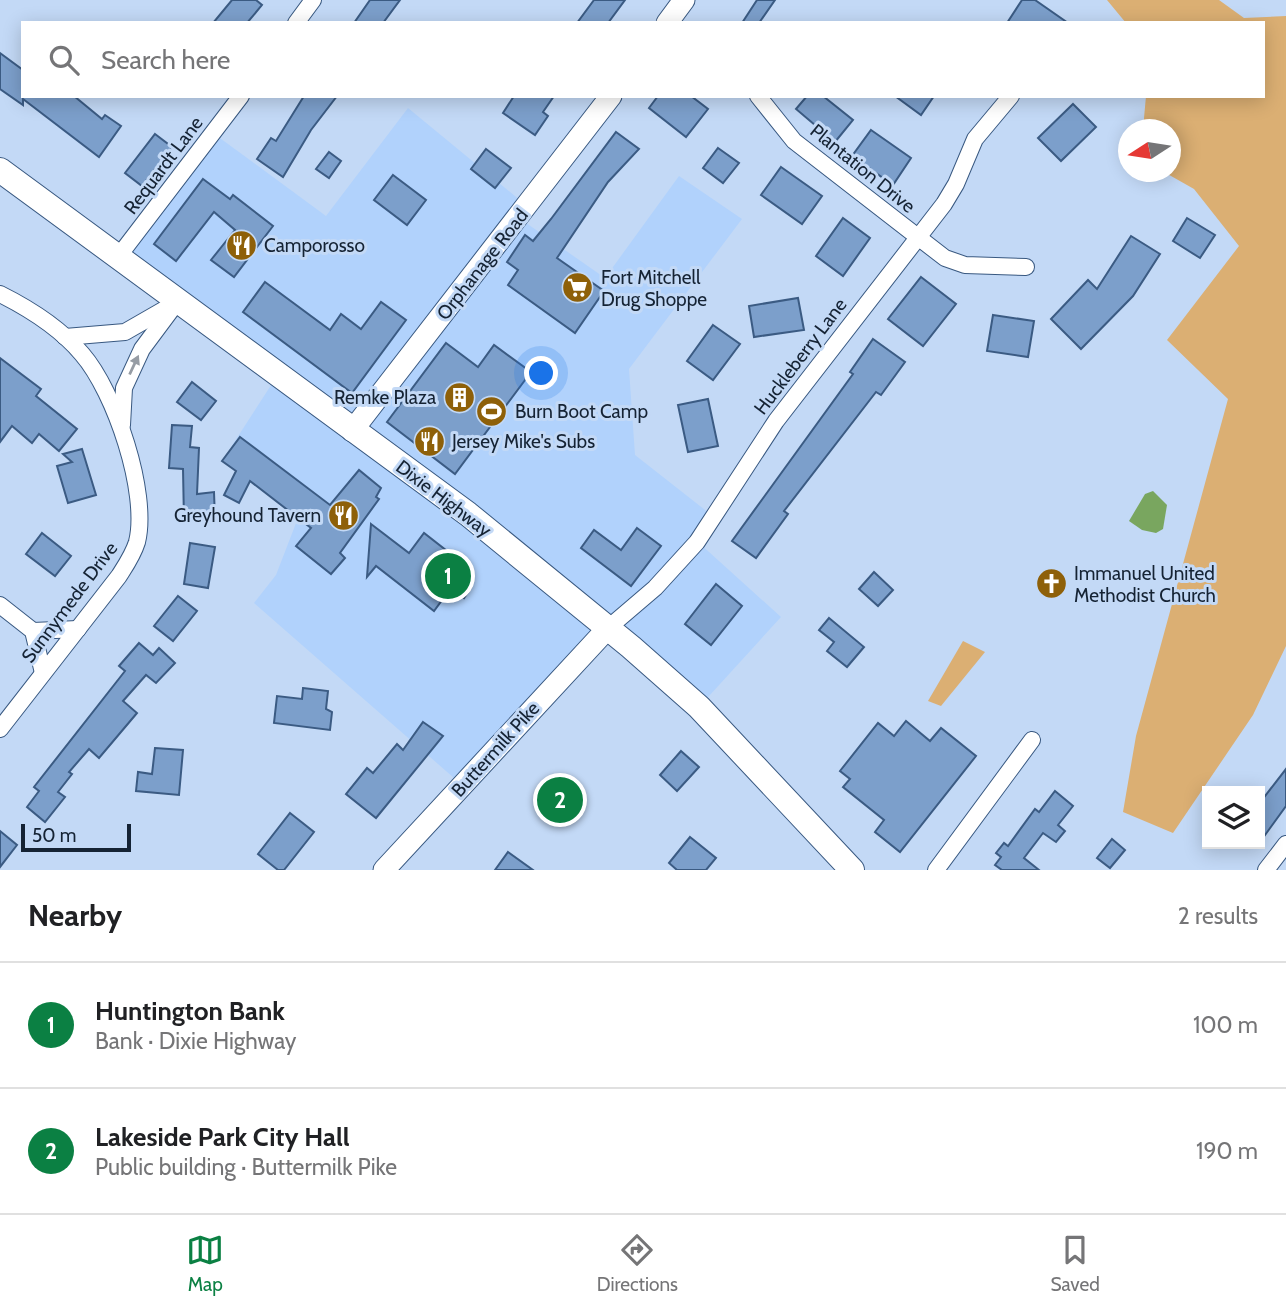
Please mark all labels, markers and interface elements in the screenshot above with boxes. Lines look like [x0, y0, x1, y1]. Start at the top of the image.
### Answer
search box [21, 21, 1265, 98]
icon: search [45, 41, 83, 79]
text: Search here [101, 44, 230, 76]
street label: Requardt Lane [119, 112, 208, 219]
street label: Plantation Drive [805, 119, 920, 218]
north arrow [1118, 119, 1181, 182]
street label: Orphanage Road [432, 204, 533, 325]
restaurant icon: Camporosso [224, 228, 258, 262]
place label: Camporosso [264, 234, 365, 257]
place label: Fort Mitchell Drug Shoppe [601, 266, 707, 311]
supermarket icon: Fort Mitchell Drug Shoppe [561, 271, 595, 305]
street label: Huckleberry Lane [749, 293, 852, 419]
one-way arrow [129, 355, 140, 375]
your location [524, 356, 558, 390]
building icon: Remke Plaza [442, 380, 476, 414]
place label: Remke Plaza [334, 386, 436, 409]
sports icon: Burn Boot Camp [475, 394, 509, 428]
place label: Burn Boot Camp [515, 400, 648, 423]
restaurant icon: Jersey Mike's Subs [412, 424, 446, 458]
place label: Jersey Mike's Subs [451, 430, 595, 453]
street label: Dixie Highway [391, 455, 496, 542]
restaurant icon: Greyhound Tavern [327, 498, 361, 532]
place label: Greyhound Tavern [174, 504, 321, 527]
street label: Sunnymede Drive [17, 537, 122, 667]
pin: 1 [425, 550, 471, 602]
place label: Immanuel United Methodist Church [1074, 562, 1216, 607]
church icon: Immanuel United Methodist Church [1034, 567, 1068, 601]
street label: Buttermilk Pike [447, 697, 544, 802]
pin: 2 [537, 774, 583, 826]
map controls [1202, 786, 1265, 849]
button: layers [1202, 786, 1265, 849]
scale bar [21, 821, 131, 853]
text: 50 m [32, 824, 76, 847]
text: Nearby [28, 897, 122, 934]
text: 2 results [1178, 902, 1258, 930]
text: Huntington Bank [95, 995, 285, 1027]
text: 1 [47, 1011, 55, 1039]
text: 100 m [1193, 1011, 1258, 1039]
text: Bank · Dixie Highway [95, 1027, 296, 1055]
text: Lakeside Park City Hall [95, 1121, 350, 1153]
text: 2 [45, 1137, 57, 1165]
text: 190 m [1196, 1137, 1258, 1165]
text: Public building · Buttermilk Pike [95, 1153, 397, 1181]
tab: Map [186, 1231, 224, 1296]
tab: Directions [597, 1231, 678, 1296]
tab: Saved [1050, 1231, 1100, 1296]

